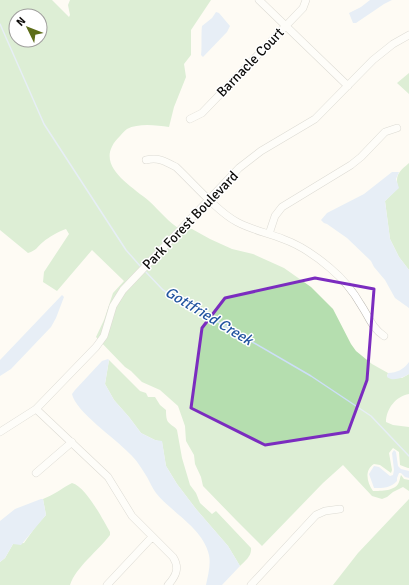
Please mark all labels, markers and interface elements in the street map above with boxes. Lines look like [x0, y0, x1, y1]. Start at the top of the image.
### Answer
north arrow [8, 8, 48, 48]
text: N [14, 14, 28, 29]
street label: Barnacle Court [213, 24, 288, 101]
street label: Park Forest Boulevard [139, 168, 242, 273]
water label: Gottfried Creek [162, 283, 257, 350]

